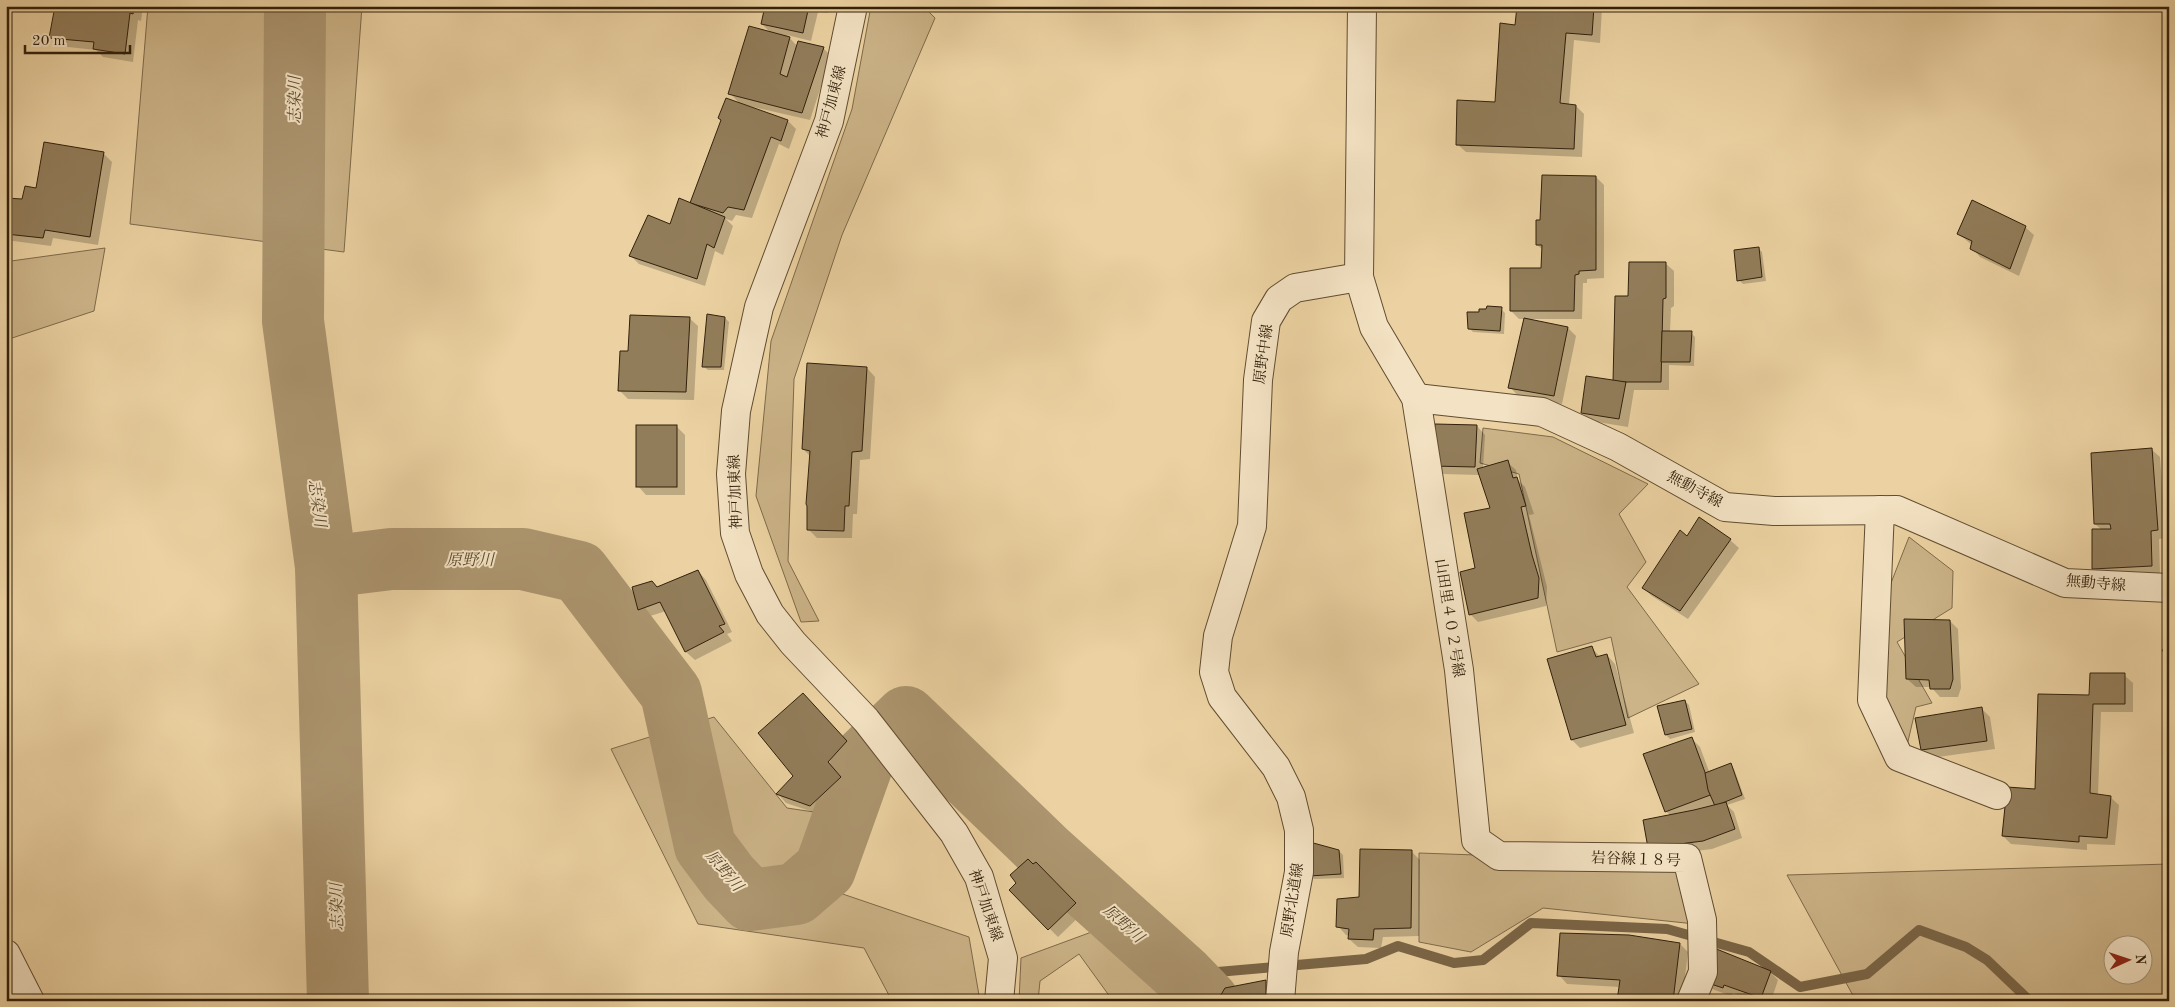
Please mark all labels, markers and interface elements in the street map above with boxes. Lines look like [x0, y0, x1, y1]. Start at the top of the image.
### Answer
scale bar [25, 22, 130, 54]
text: 20 m [32, 34, 66, 49]
street label: 神戸加東線 [814, 64, 849, 141]
water label: 志染川 [286, 74, 304, 124]
street label: 原野中線 [1251, 323, 1276, 385]
street label: 神戸加東線 [726, 454, 745, 530]
street label: 無動寺線 [1664, 468, 1725, 511]
water label: 志染川 [305, 478, 330, 530]
water label: 原野川 [446, 551, 496, 569]
street label: 山田里４０２号線 [1432, 557, 1467, 679]
street label: 無動寺線 [2065, 572, 2127, 595]
water label: 原野川 [702, 846, 748, 896]
street label: 岩谷線１８号 [1591, 849, 1681, 870]
street label: 原野北道線 [1278, 862, 1307, 938]
street label: 神戸加東線 [965, 867, 1006, 943]
water label: 志染川 [327, 881, 347, 931]
water label: 原野川 [1099, 901, 1149, 948]
north arrow [2102, 934, 2152, 984]
text: N [2133, 954, 2147, 965]

